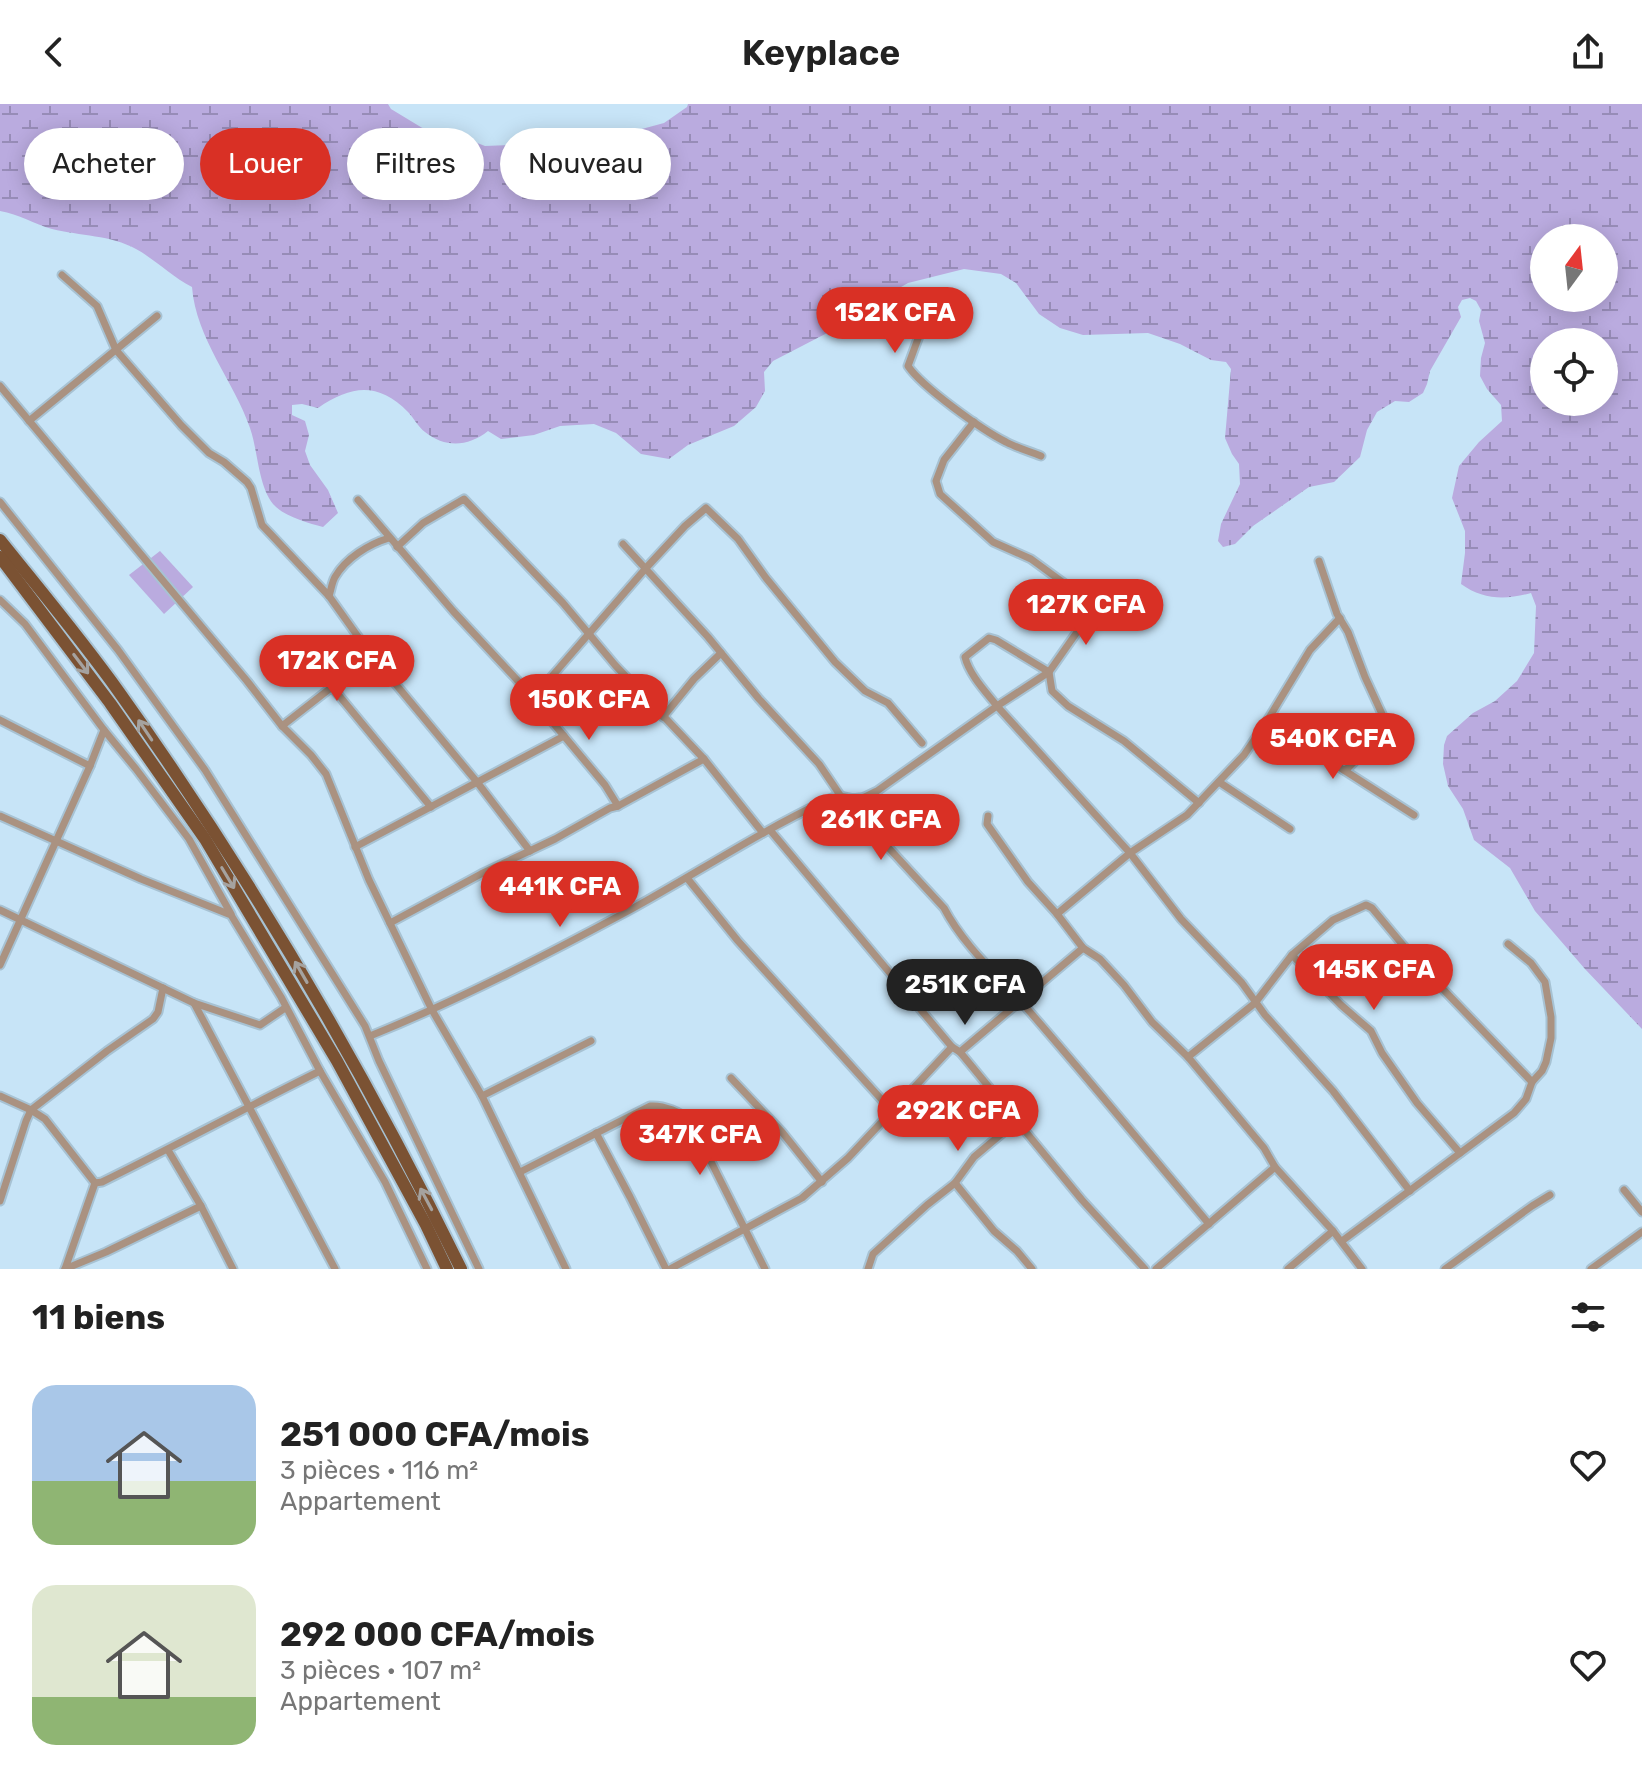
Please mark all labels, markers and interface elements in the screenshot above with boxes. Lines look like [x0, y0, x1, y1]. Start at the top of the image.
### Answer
icon: back [32, 30, 76, 74]
icon: share [1566, 30, 1610, 74]
text: Keyplace [742, 31, 900, 74]
chip: Acheter [24, 128, 184, 200]
chip: Louer [200, 128, 331, 200]
chip: Filtres [347, 128, 484, 200]
chip: Nouveau [500, 128, 671, 200]
north arrow [1530, 224, 1618, 312]
map controls [1530, 224, 1618, 416]
pin: 152K CFA [812, 287, 978, 355]
text: 152K CFA [834, 297, 956, 328]
button: locate [1530, 328, 1618, 416]
pin: 127K CFA [1003, 579, 1169, 647]
text: 127K CFA [1026, 589, 1146, 620]
pin: 172K CFA [254, 635, 420, 703]
text: 172K CFA [277, 645, 397, 676]
one-way arrow [73, 652, 89, 674]
pin: 150K CFA [506, 674, 672, 742]
text: 150K CFA [528, 684, 650, 715]
pin: 540K CFA [1250, 713, 1416, 781]
one-way arrow [137, 719, 153, 741]
text: 540K CFA [1270, 723, 1396, 754]
pin: 261K CFA [798, 794, 964, 862]
text: 261K CFA [821, 804, 941, 835]
pin: 441K CFA [477, 861, 643, 929]
one-way arrow [220, 866, 236, 889]
text: 441K CFA [499, 871, 621, 902]
pin: 145K CFA [1291, 944, 1457, 1012]
text: 145K CFA [1313, 954, 1435, 985]
pin: 251K CFA [882, 959, 1048, 1027]
one-way arrow [293, 961, 309, 984]
text: 251K CFA [904, 969, 1026, 1000]
pin: 292K CFA [875, 1085, 1041, 1153]
text: 292K CFA [895, 1095, 1021, 1126]
pin: 347K CFA [617, 1109, 783, 1177]
text: 347K CFA [638, 1119, 762, 1150]
one-way arrow [418, 1188, 434, 1212]
icon: filters [1566, 1295, 1610, 1339]
text: 11 biens [32, 1297, 165, 1338]
text: 251 000 CFA/mois [280, 1414, 590, 1455]
icon: home [96, 1417, 192, 1513]
icon: heart [1566, 1443, 1610, 1487]
text: 3 pièces · 116 m² [280, 1455, 478, 1486]
text: Appartement [280, 1486, 441, 1517]
text: 292 000 CFA/mois [280, 1614, 595, 1655]
icon: home [96, 1617, 192, 1713]
icon: heart [1566, 1643, 1610, 1687]
text: 3 pièces · 107 m² [280, 1655, 481, 1686]
text: Appartement [280, 1686, 441, 1717]

